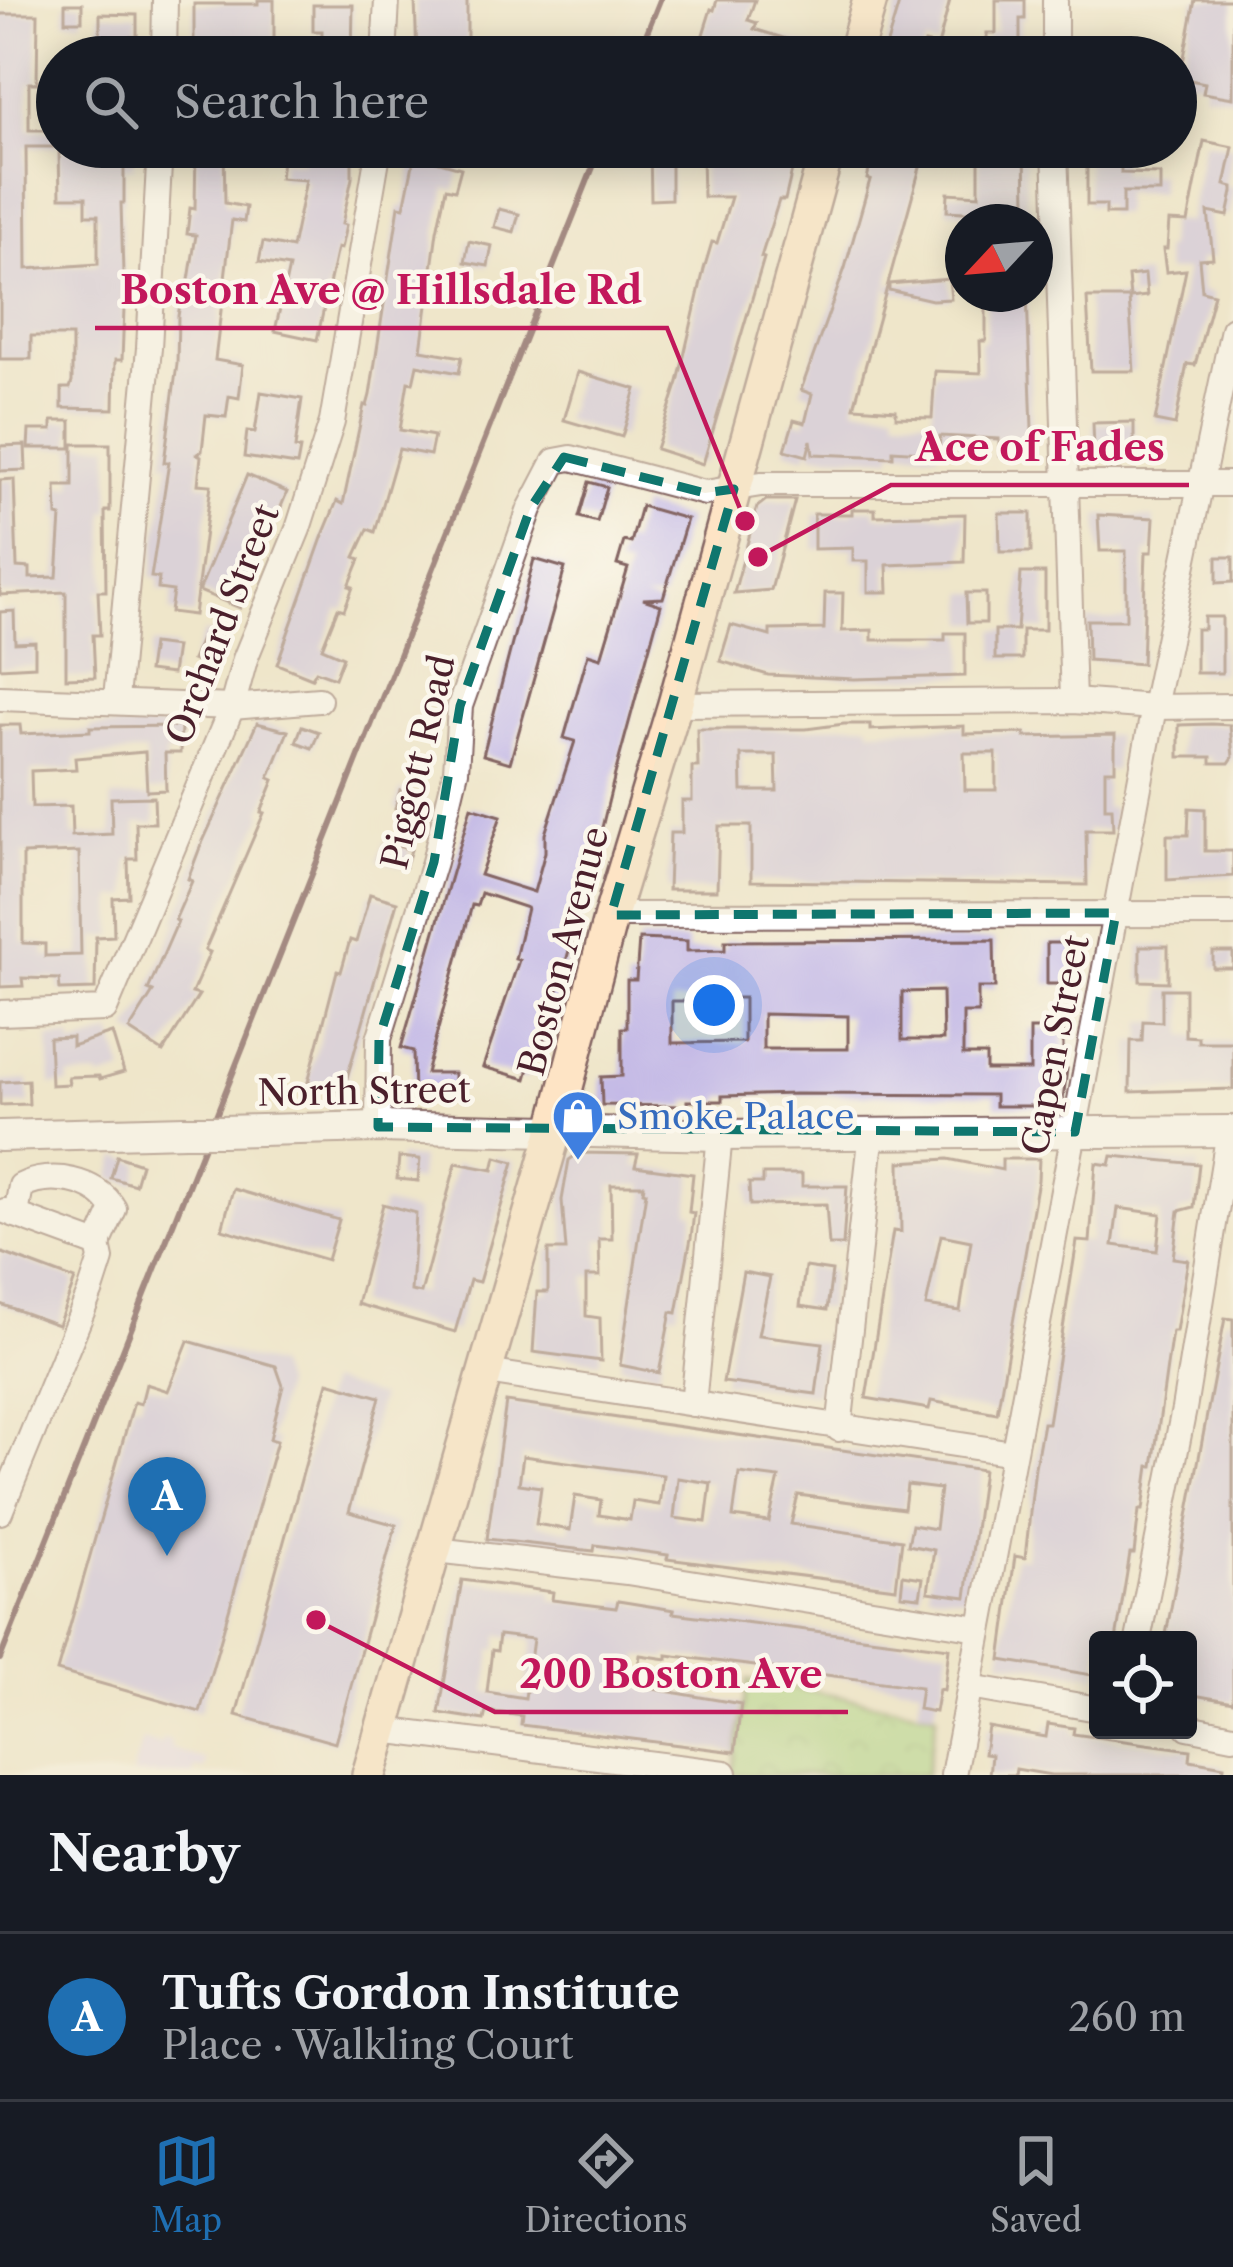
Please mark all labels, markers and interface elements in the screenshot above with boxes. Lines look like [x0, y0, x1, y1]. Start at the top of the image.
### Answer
search box [36, 36, 1197, 168]
icon: search [78, 69, 144, 135]
text: Search here [174, 74, 429, 130]
north arrow [945, 204, 1053, 312]
callout: Boston Ave @ Hillsdale Rd [95, 253, 667, 328]
text: Boston Ave @ Hillsdale Rd [120, 266, 642, 314]
callout: Ace of Fades [891, 410, 1189, 485]
text: Ace of Fades [914, 423, 1165, 471]
street label: Orchard Street [156, 498, 288, 750]
street label: Piggott Road [372, 650, 464, 873]
street label: Boston Avenue [509, 822, 617, 1080]
street label: Capen Street [1012, 931, 1098, 1159]
your location [684, 975, 744, 1035]
street label: North Street [257, 1067, 471, 1115]
shop icon: Smoke Palace [550, 1088, 606, 1162]
place label: Smoke Palace [617, 1094, 854, 1138]
pin: A [128, 1457, 206, 1556]
map controls [1089, 1631, 1197, 1739]
button: locate [1089, 1631, 1197, 1739]
callout: 200 Boston Ave [495, 1637, 848, 1712]
text: 200 Boston Ave [519, 1650, 823, 1698]
text: Nearby [48, 1822, 240, 1884]
text: Tufts Gordon Institute [162, 1965, 680, 2021]
text: A [72, 1993, 102, 2041]
text: 260 m [1068, 1993, 1185, 2041]
text: Place · Walkling Court [162, 2021, 573, 2069]
tab: Map [151, 2128, 222, 2241]
tab: Directions [525, 2128, 688, 2241]
tab: Saved [990, 2128, 1082, 2241]

